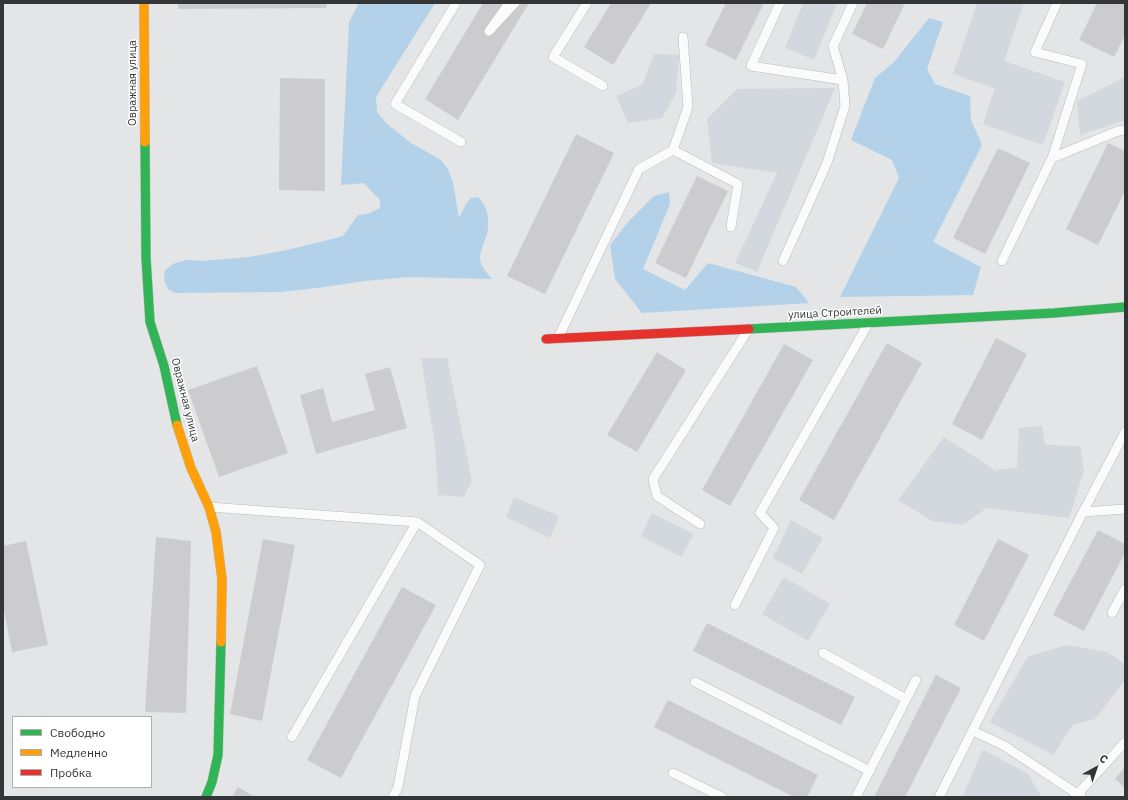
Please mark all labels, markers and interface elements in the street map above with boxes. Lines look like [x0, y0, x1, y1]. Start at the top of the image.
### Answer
street label: Овражная улица [126, 40, 140, 126]
street label: улица Строителей [788, 304, 882, 322]
street label: Овражная улица [168, 357, 202, 443]
legend [12, 716, 152, 788]
text: Свободно [50, 725, 105, 740]
text: Медленно [50, 745, 108, 760]
north arrow [1076, 748, 1116, 788]
text: С [1096, 751, 1111, 766]
text: Пробка [50, 765, 92, 780]

